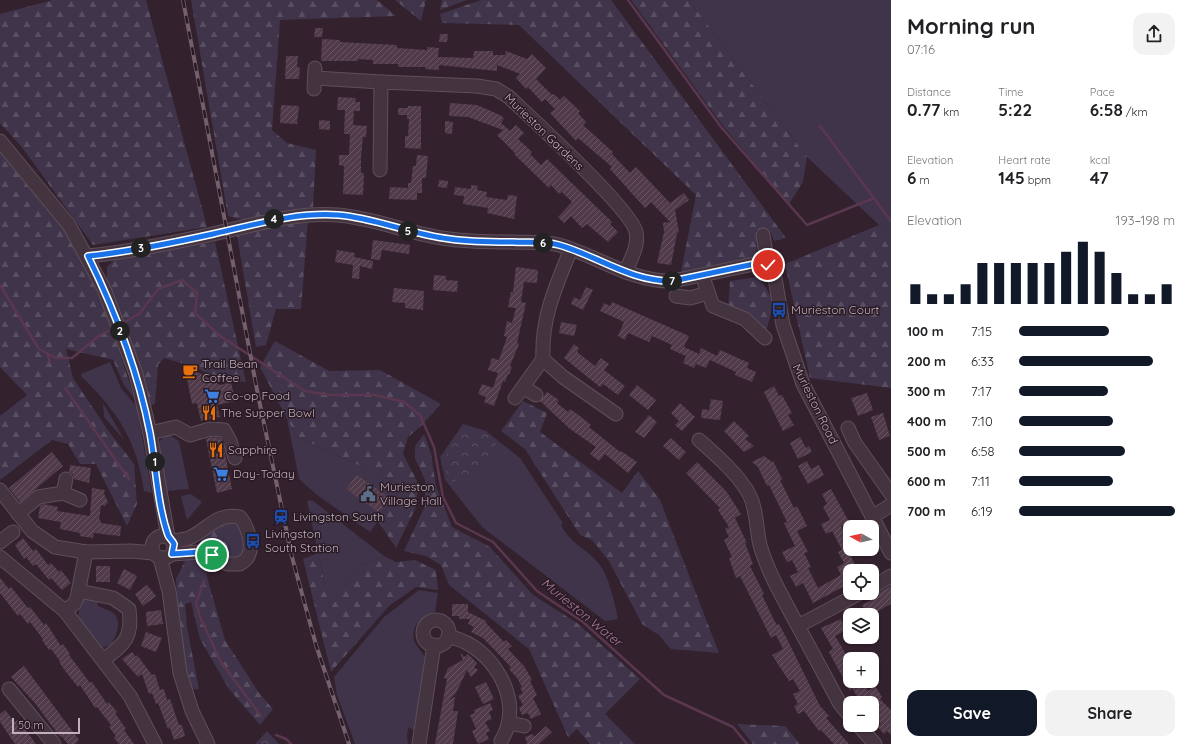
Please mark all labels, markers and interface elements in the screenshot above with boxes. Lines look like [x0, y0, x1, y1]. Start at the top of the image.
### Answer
text: Morning run [907, 12, 1035, 40]
button: share [1133, 13, 1175, 55]
text: 07:16 [907, 41, 935, 57]
text: Distance [907, 85, 951, 99]
text: Time [998, 85, 1024, 99]
text: Pace [1090, 85, 1115, 99]
street label: Murieston Gardens [502, 90, 587, 174]
text: 0.77 [907, 99, 940, 120]
text: 5:22 [998, 99, 1032, 120]
text: 6:58 [1090, 99, 1123, 120]
text: km [940, 105, 959, 119]
text: /km [1123, 105, 1147, 119]
text: Elevation [907, 153, 953, 167]
text: Heart rate [998, 153, 1051, 167]
text: kcal [1090, 153, 1110, 167]
text: 6 [907, 167, 916, 188]
text: 145 [998, 167, 1025, 188]
text: 47 [1090, 167, 1108, 188]
text: m [916, 173, 929, 187]
text: bpm [1025, 173, 1051, 187]
pin: 4 [264, 209, 284, 229]
text: 4 [271, 212, 277, 226]
text: Elevation [907, 212, 962, 228]
text: 193–198 m [1116, 212, 1175, 228]
pin: 5 [398, 221, 418, 241]
text: 5 [405, 224, 411, 238]
pin: 6 [533, 233, 553, 253]
text: 6 [540, 236, 546, 250]
pin: 3 [131, 238, 151, 258]
text: 3 [138, 241, 144, 255]
pin [751, 248, 785, 282]
icon: check [757, 254, 779, 276]
pin: 7 [662, 271, 682, 291]
text: 7 [669, 274, 675, 288]
bus stop icon: Murieston Court [770, 301, 788, 319]
place label: Murieston Court [791, 302, 879, 317]
pin: 2 [110, 321, 130, 341]
text: 100 m [907, 323, 944, 339]
text: 7:15 [971, 323, 992, 339]
text: 2 [117, 324, 123, 338]
text: 200 m [907, 353, 946, 369]
text: 6:33 [971, 353, 994, 369]
place label: Trail Bean Coffee [202, 356, 258, 385]
street label: Murieston Road [790, 361, 841, 446]
cafe icon: Trail Bean Coffee [181, 362, 199, 380]
text: 300 m [907, 383, 946, 399]
text: 7:17 [971, 383, 992, 399]
supermarket icon: Co-op Food [203, 387, 221, 405]
place label: Co-op Food [224, 388, 290, 403]
restaurant icon: The Supper Bowl [200, 404, 218, 422]
place label: The Supper Bowl [221, 405, 315, 420]
text: 400 m [907, 413, 946, 429]
text: 7:10 [971, 413, 993, 429]
restaurant icon: Sapphire [207, 441, 225, 459]
place label: Sapphire [228, 442, 277, 457]
text: 500 m [907, 443, 946, 459]
text: 6:58 [971, 443, 995, 459]
pin: 1 [145, 452, 165, 472]
text: 1 [153, 455, 157, 469]
supermarket icon: Day-Today [212, 465, 230, 483]
place label: Day-Today [233, 466, 295, 481]
text: 600 m [907, 473, 946, 489]
text: 7:11 [971, 473, 990, 489]
place label: Murieston Village Hall [380, 479, 442, 508]
public building icon: Murieston Village Hall [359, 485, 377, 503]
text: 700 m [907, 503, 946, 519]
text: 6:19 [971, 503, 993, 519]
station icon: Livingston South [272, 508, 290, 526]
place label: Livingston South [293, 509, 384, 524]
north arrow [843, 520, 879, 556]
map controls [843, 520, 879, 732]
place label: Livingston South Station [265, 526, 339, 555]
bus stop icon: Livingston South Station [244, 532, 262, 550]
pin [195, 538, 229, 572]
icon: arrive [201, 544, 223, 566]
button: locate [843, 564, 879, 600]
water label: Murieston Water [538, 574, 627, 651]
button: layers [843, 608, 879, 644]
button: + [843, 652, 879, 688]
button: Save [907, 690, 1037, 736]
button: Share [1045, 690, 1175, 736]
button: − [843, 696, 879, 732]
scale bar [12, 716, 80, 735]
text: 50 m [18, 718, 44, 732]

